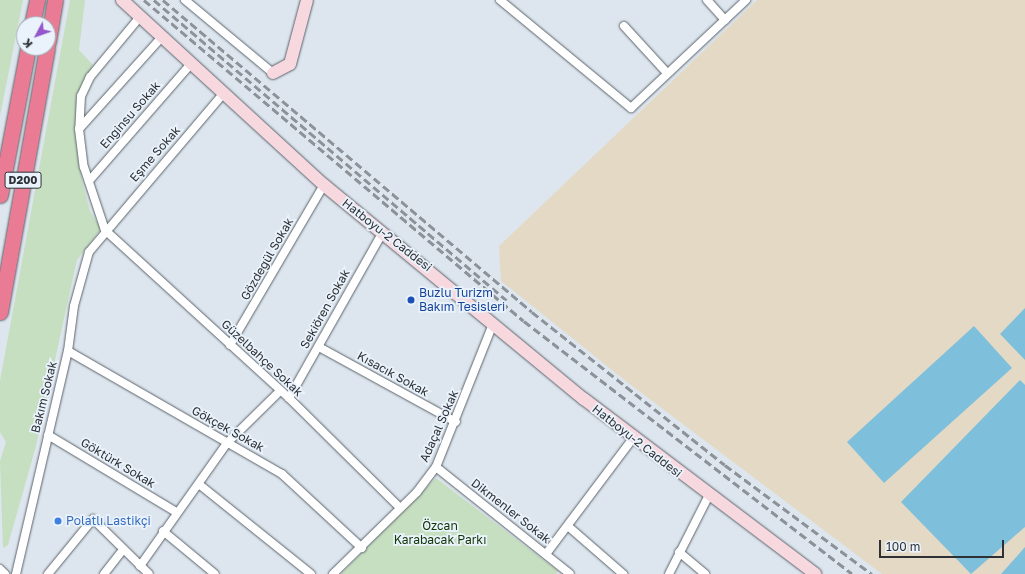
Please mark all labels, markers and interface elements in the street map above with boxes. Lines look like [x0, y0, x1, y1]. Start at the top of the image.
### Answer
north arrow [16, 16, 56, 56]
text: K [20, 36, 35, 51]
street label: Enginsu Sokak [97, 78, 163, 152]
street label: Eşme Sokak [127, 123, 183, 185]
road number: D200 [4, 171, 42, 189]
street label: Hatboyu-2 Caddesi [339, 196, 435, 274]
street label: Gözdegül Sokak [238, 215, 296, 303]
street label: Sekiören Sokak [297, 267, 353, 351]
place label: Buzlu Turizm Bakım Tesisleri [419, 286, 505, 314]
marker: Buzlu Turizm Bakım Tesisleri [406, 295, 416, 305]
street label: Güzelbahçe Sokak [218, 317, 306, 399]
street label: Kısacık Sokak [355, 348, 431, 400]
street label: Bakım Sokak [28, 360, 60, 434]
street label: Adaçal Sokak [417, 388, 461, 464]
street label: Hatboyu-2 Caddesi [589, 402, 685, 480]
street label: Gökçek Sokak [189, 403, 267, 455]
street label: Göktürk Sokak [78, 435, 158, 491]
street label: Dikmenler Sokak [468, 476, 554, 546]
place label: Polatlı Lastikçi [66, 514, 151, 528]
marker: Polatlı Lastikçi [53, 516, 63, 526]
park label: Özcan Karabacak Parkı [394, 519, 486, 547]
scale bar [881, 532, 1006, 558]
text: 100 m [886, 539, 920, 554]

